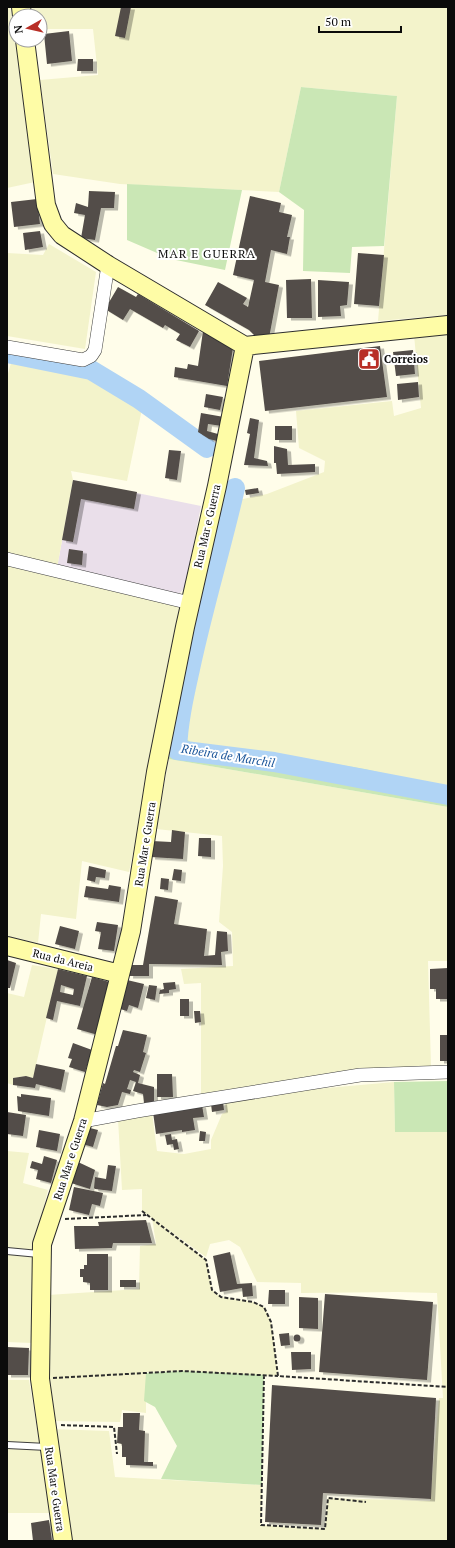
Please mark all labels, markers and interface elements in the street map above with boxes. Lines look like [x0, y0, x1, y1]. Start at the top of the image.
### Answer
north arrow [8, 8, 48, 48]
scale bar [319, 8, 401, 34]
text: 50 m [325, 14, 352, 29]
text: N [10, 24, 26, 34]
district label: MAR E GUERRA [158, 246, 256, 261]
public building icon: Correios [356, 346, 382, 372]
place label: Correios [384, 352, 428, 366]
street label: Rua Mar e Guerra [191, 483, 223, 569]
water label: Ribeira de Marchil [179, 741, 276, 770]
street label: Rua Mar e Guerra [131, 800, 159, 887]
street label: Rua da Areia [31, 946, 95, 974]
street label: Rua Mar e Guerra [50, 1116, 90, 1202]
street label: Rua Mar e Guerra [42, 1446, 68, 1533]

